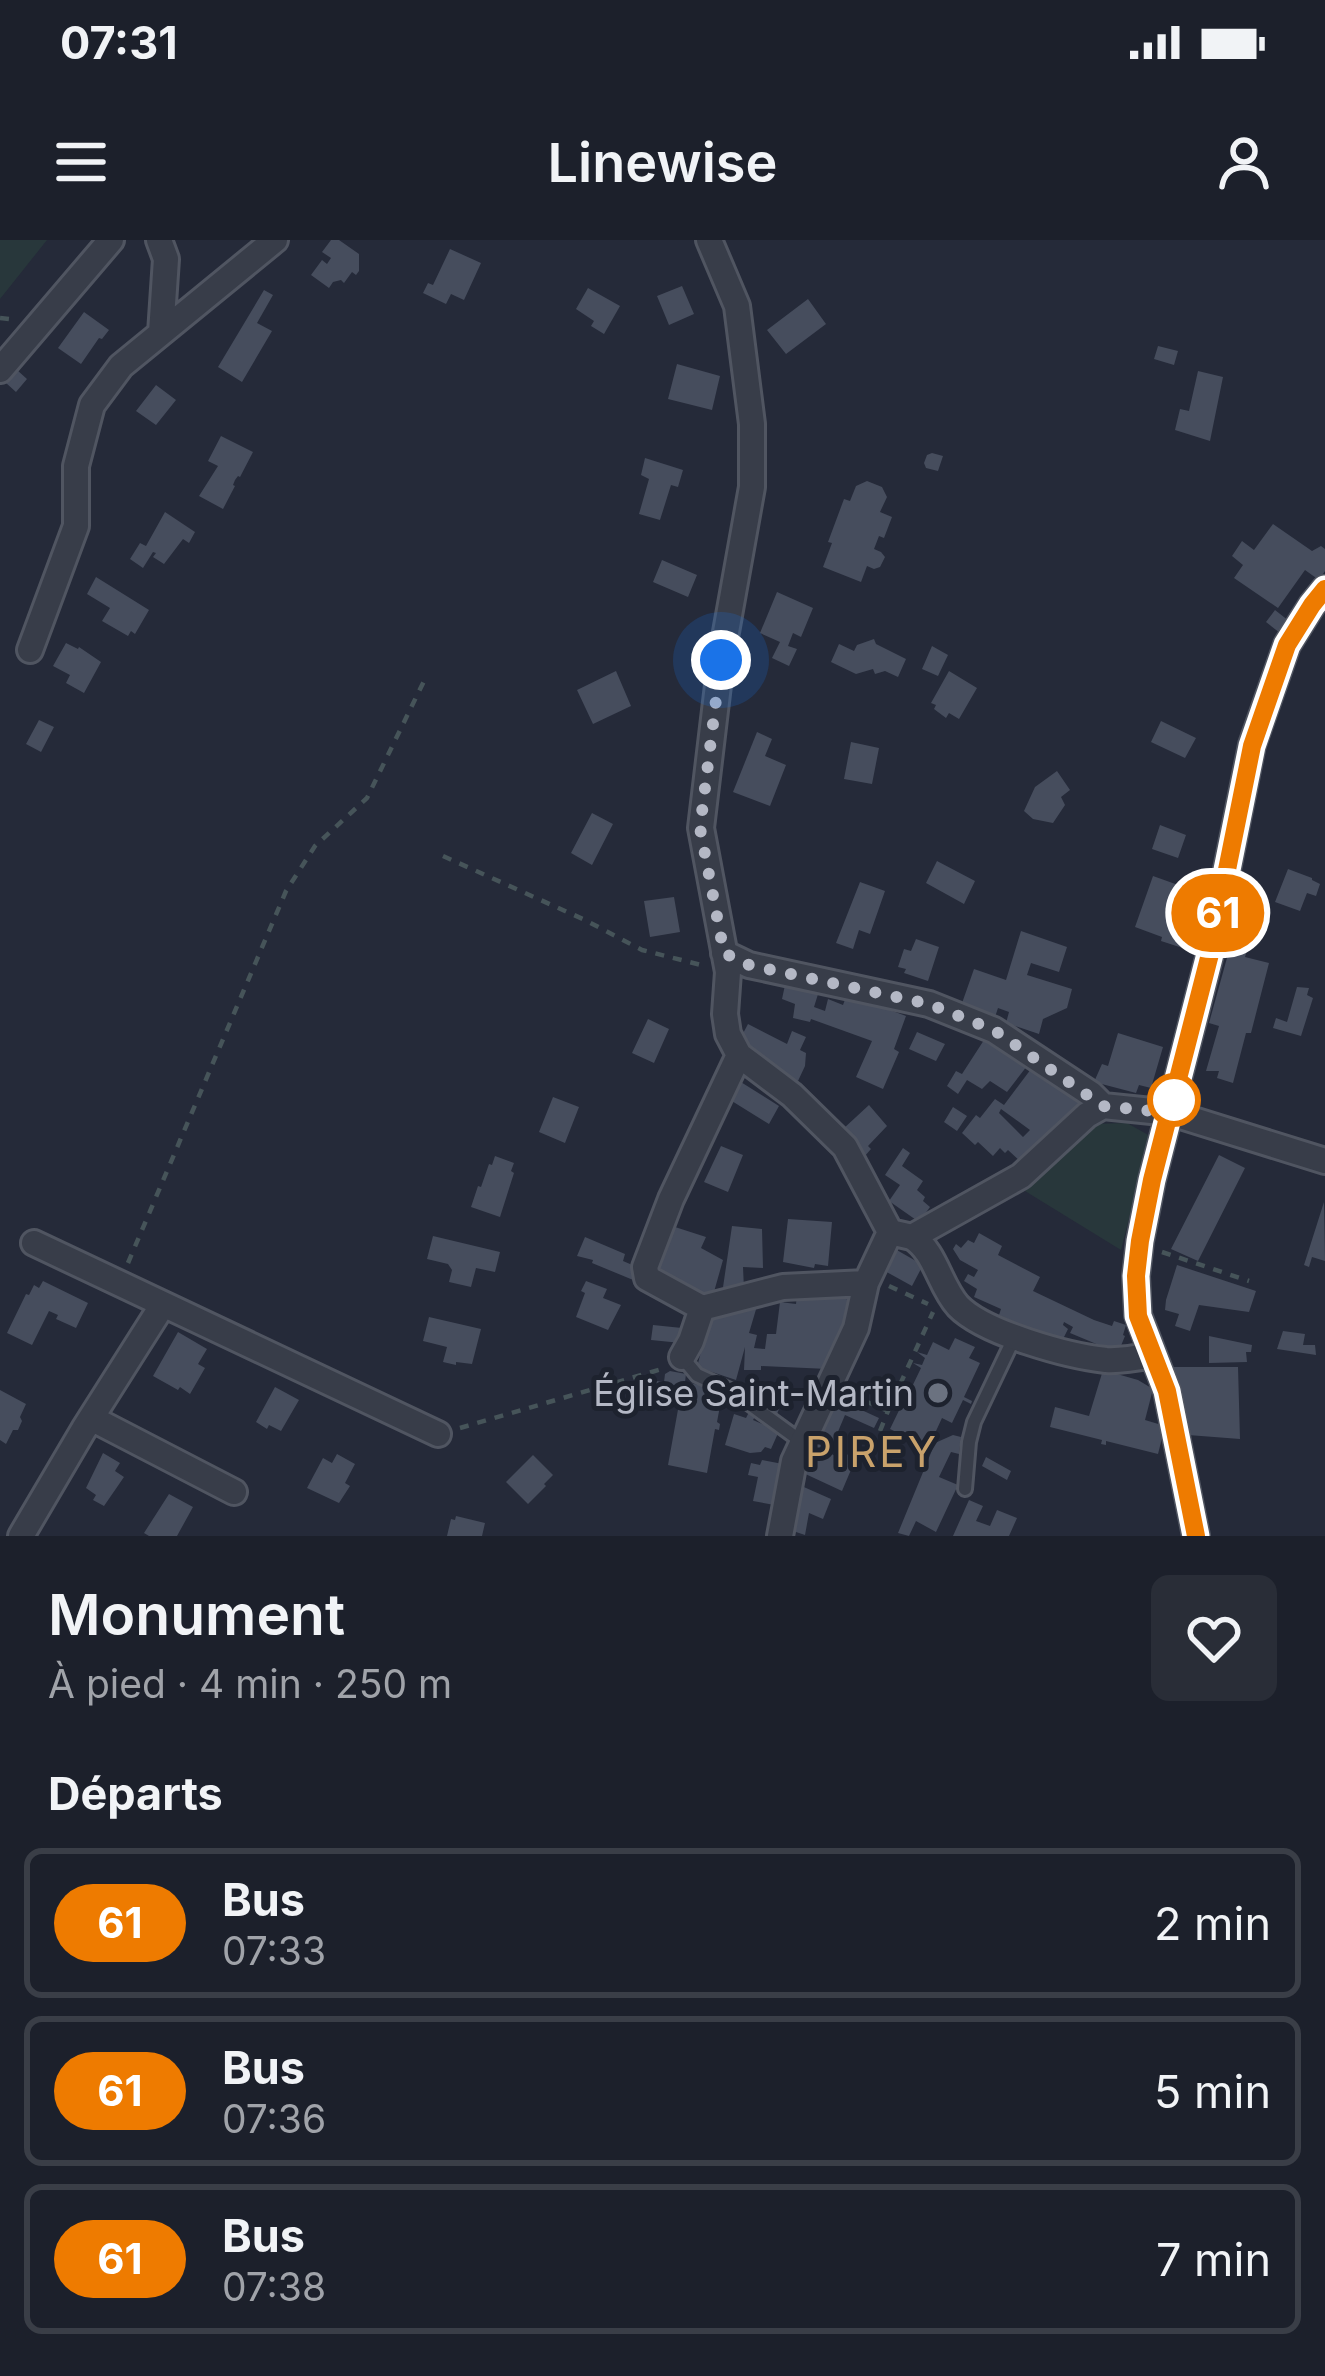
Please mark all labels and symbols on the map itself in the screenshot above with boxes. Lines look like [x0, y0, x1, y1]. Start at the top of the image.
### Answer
your location [691, 630, 751, 690]
line badge: 61 [1164, 874, 1272, 952]
unlabelled marker [1149, 1075, 1199, 1125]
place label: Église Saint-Martin [593, 1371, 914, 1415]
marker: Église Saint-Martin [925, 1380, 951, 1406]
district label: PIREY [805, 1426, 939, 1477]

